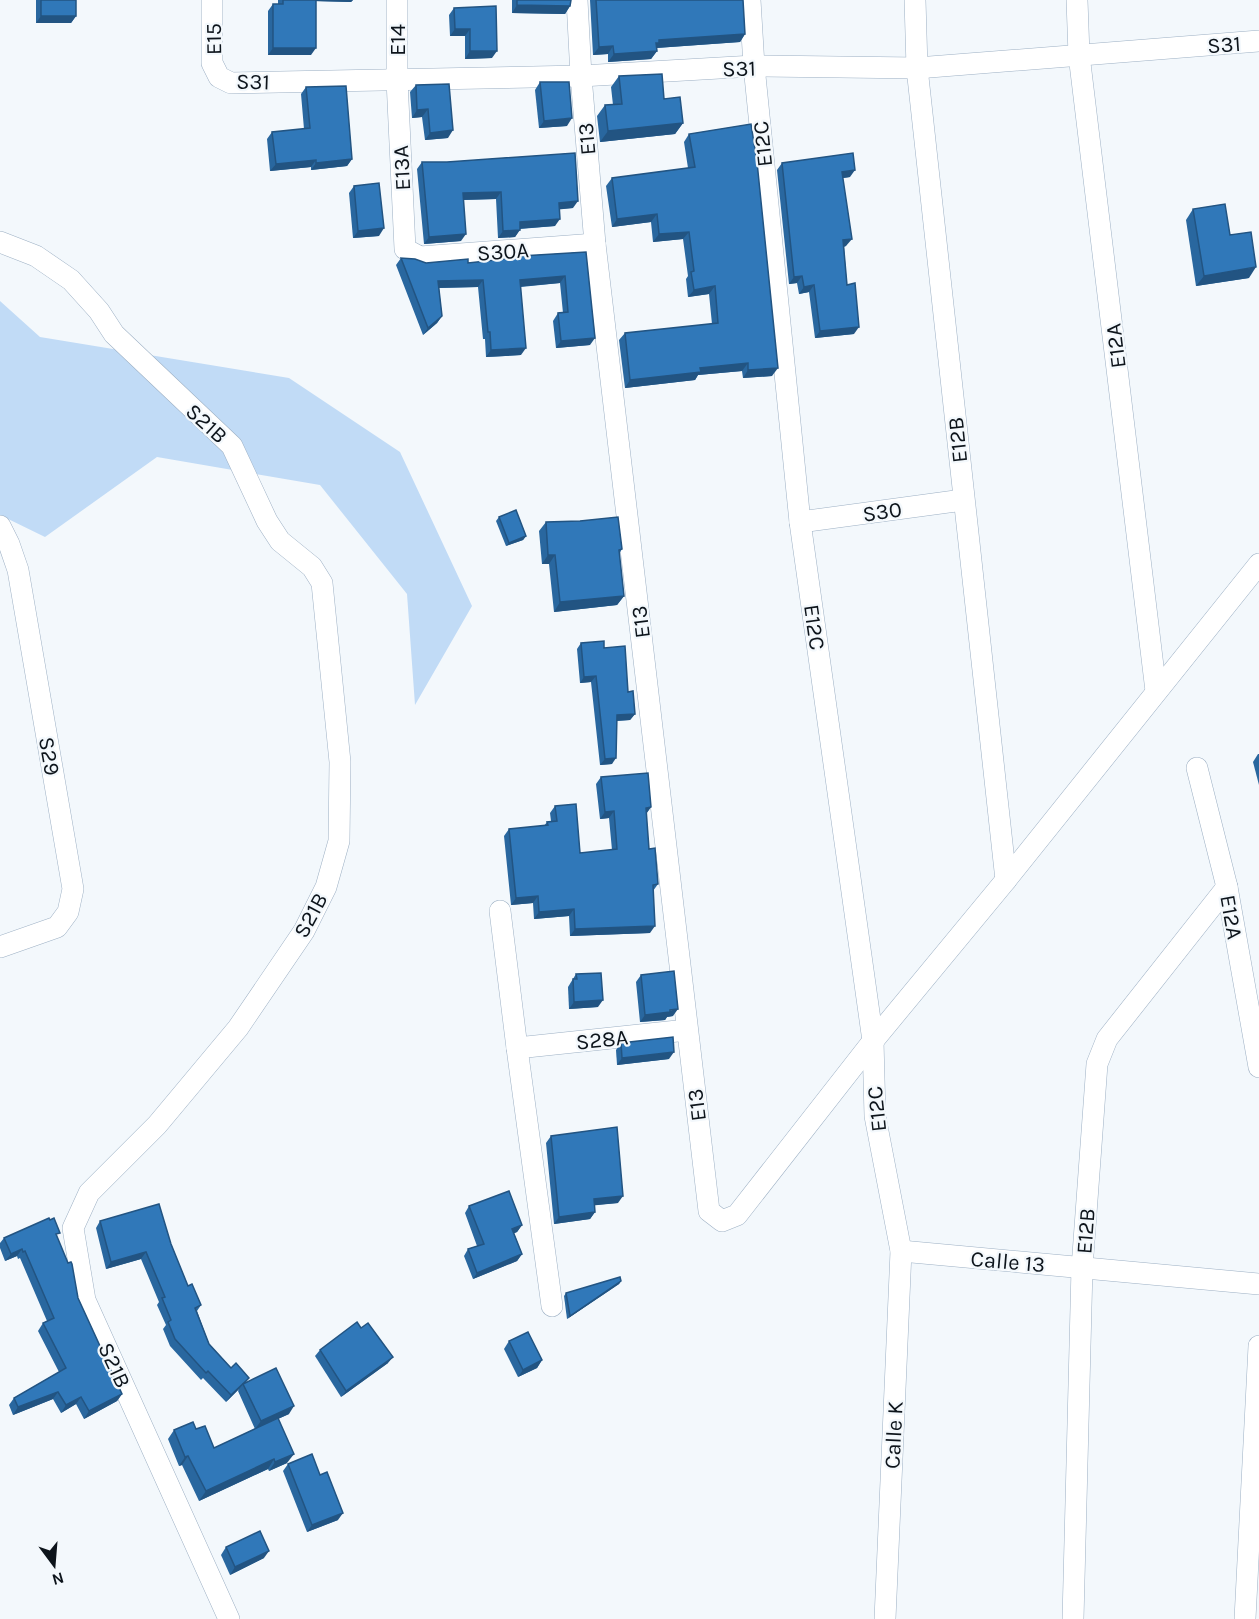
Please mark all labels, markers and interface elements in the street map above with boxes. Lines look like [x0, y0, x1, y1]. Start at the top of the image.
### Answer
street label: E15 [201, 23, 227, 55]
street label: E14 [385, 24, 411, 56]
street label: S31 [1206, 31, 1242, 59]
street label: S31 [722, 55, 756, 83]
street label: S31 [236, 68, 270, 96]
street label: E12C [748, 120, 778, 168]
street label: E13 [573, 122, 601, 156]
street label: E13A [388, 144, 416, 191]
street label: S30A [476, 237, 530, 267]
street label: E12A [1100, 322, 1132, 370]
street label: S21B [180, 398, 232, 449]
street label: E12B [943, 416, 973, 464]
street label: S30 [861, 496, 903, 528]
street label: E12C [798, 603, 830, 652]
street label: E13 [626, 604, 656, 640]
street label: S29 [33, 735, 65, 778]
street label: S21B [288, 889, 333, 942]
street label: E12A [1214, 893, 1248, 942]
street label: S28A [575, 1024, 630, 1056]
street label: E12C [862, 1085, 892, 1133]
street label: E13 [682, 1087, 712, 1123]
street label: E12B [1071, 1207, 1101, 1255]
street label: Calle 13 [970, 1246, 1046, 1278]
street label: S21B [92, 1339, 136, 1392]
street label: Calle K [879, 1401, 909, 1470]
north arrow [24, 1535, 84, 1595]
text: N [50, 1568, 66, 1590]

